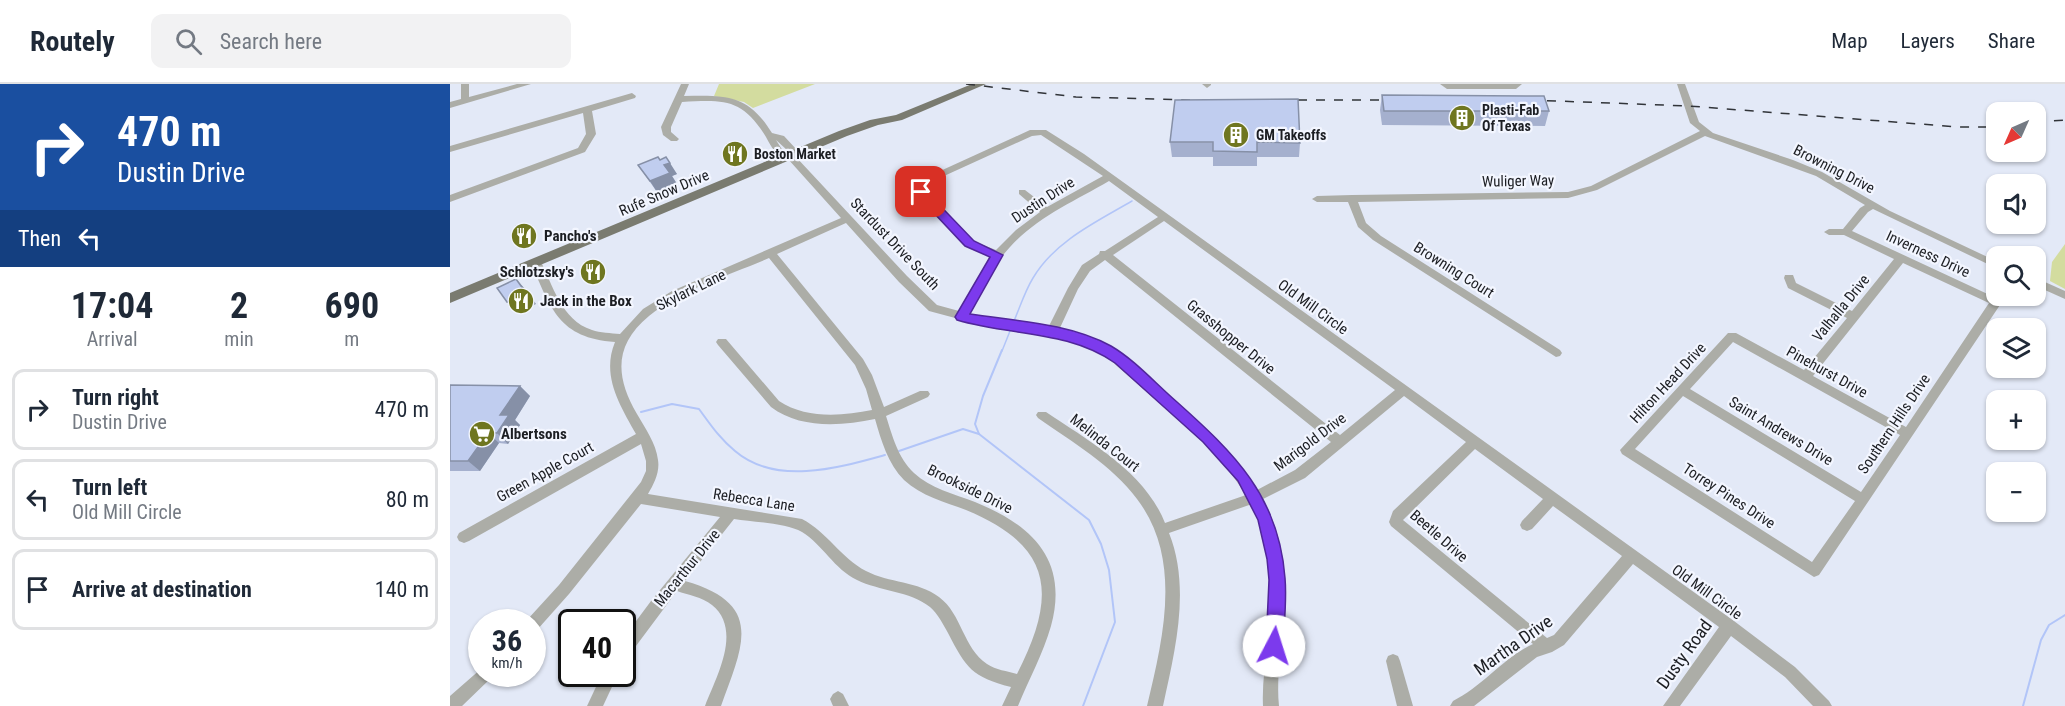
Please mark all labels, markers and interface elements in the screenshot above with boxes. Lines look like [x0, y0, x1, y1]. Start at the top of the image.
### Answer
search box [151, 14, 571, 68]
text: Routely [30, 25, 115, 58]
icon: search [172, 25, 205, 58]
text: Search here [220, 29, 322, 54]
text: Map [1831, 29, 1868, 53]
text: Layers [1901, 29, 1955, 53]
text: Share [1988, 29, 2035, 53]
place label: Plasti-Fab Of Texas [1482, 102, 1539, 134]
north arrow [1986, 102, 2046, 162]
map controls [1986, 102, 2046, 522]
building icon: Plasti-Fab Of Texas [1447, 103, 1477, 133]
text: 470 m [117, 107, 222, 156]
icon: right [18, 108, 96, 186]
building icon: GM Takeoffs [1221, 120, 1251, 150]
place label: GM Takeoffs [1256, 127, 1326, 143]
restaurant icon: Boston Market [720, 139, 750, 169]
street label: Browning Drive [1790, 141, 1878, 197]
place label: Boston Market [754, 146, 836, 162]
text: Dustin Drive [117, 157, 245, 189]
street label: Rufe Snow Drive [616, 166, 712, 220]
pin [895, 166, 946, 217]
street label: Wuliger Way [1482, 171, 1554, 191]
street label: Dustin Drive [1008, 173, 1078, 227]
button: sound [1986, 174, 2046, 234]
icon: arrive [904, 175, 937, 208]
street label: Stardust Drive South [847, 194, 943, 294]
restaurant icon: Pancho's [509, 221, 539, 251]
icon: left [73, 222, 106, 255]
text: Then [18, 226, 61, 251]
place label: Pancho's [544, 227, 597, 245]
street label: Inverness Drive [1883, 227, 1973, 281]
street label: Browning Court [1410, 238, 1498, 302]
button: search [1986, 246, 2046, 306]
restaurant icon: Schlotzsky's [578, 257, 608, 287]
place label: Schlotzsky's [500, 263, 574, 281]
street label: Skylark Lane [653, 266, 729, 314]
street label: Valhalla Drive [1809, 271, 1873, 345]
street label: Old Mill Circle [1274, 276, 1352, 338]
text: 17:04 [71, 285, 153, 327]
text: 2 [230, 285, 248, 327]
text: 690 [325, 285, 379, 327]
restaurant icon: Jack in the Box [506, 286, 536, 316]
place label: Jack in the Box [540, 292, 632, 310]
street label: Grasshopper Drive [1183, 296, 1279, 378]
button: layers [1986, 318, 2046, 378]
text: Arrival [87, 327, 138, 351]
text: min [224, 327, 254, 351]
text: m [344, 327, 359, 351]
street label: Hilton Head Drive [1626, 339, 1710, 427]
street label: Pinehurst Drive [1783, 342, 1871, 402]
street label: Southern Hills Drive [1854, 371, 1934, 477]
text: Turn right [72, 385, 159, 410]
button: + [1986, 390, 2046, 450]
icon: right [21, 393, 54, 426]
street label: Saint Andrews Drive [1726, 393, 1836, 469]
text: 470 m [375, 397, 429, 422]
street label: Marigold Drive [1270, 409, 1350, 475]
text: Dustin Drive [72, 410, 167, 434]
street label: Melinda Court [1067, 410, 1143, 476]
supermarket icon: Albertsons [467, 419, 497, 449]
place label: Albertsons [501, 425, 567, 443]
street label: Green Apple Court [493, 438, 597, 506]
street label: Torrey Pines Drive [1679, 459, 1779, 533]
street label: Brookside Drive [924, 461, 1016, 517]
button: − [1986, 462, 2046, 522]
text: Turn left [72, 475, 147, 500]
icon: left [21, 483, 54, 516]
street label: Rebecca Lane [712, 485, 796, 515]
text: 80 m [386, 487, 429, 512]
text: Old Mill Circle [72, 500, 182, 524]
street label: Beetle Drive [1406, 506, 1472, 566]
street label: Macarthur Drive [650, 526, 724, 610]
street label: Old Mill Circle [1668, 561, 1746, 623]
icon: arrive [21, 573, 54, 606]
text: Arrive at destination [72, 577, 252, 602]
text: 140 m [375, 577, 429, 602]
speed limit sign: 40 [558, 609, 636, 687]
street label: Martha Drive [1470, 610, 1556, 680]
position arrow [1242, 614, 1306, 678]
street label: Dusty Road [1652, 615, 1716, 693]
text: 36 [492, 623, 522, 658]
text: km/h [492, 654, 522, 672]

